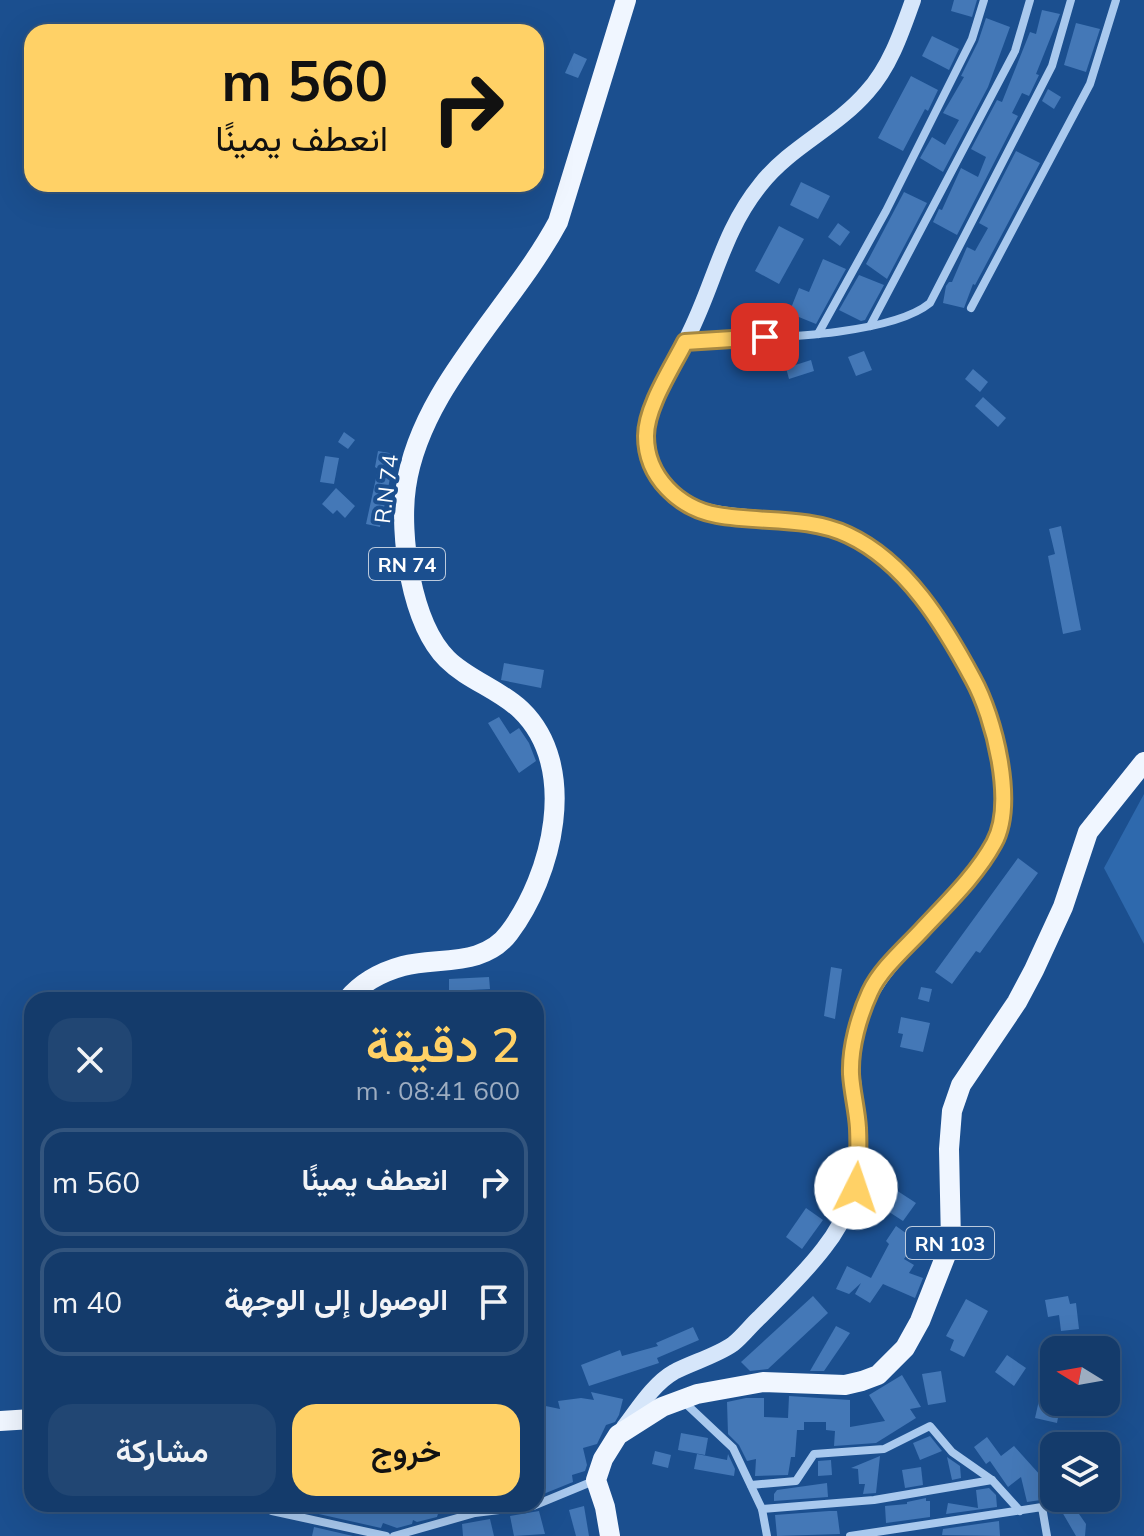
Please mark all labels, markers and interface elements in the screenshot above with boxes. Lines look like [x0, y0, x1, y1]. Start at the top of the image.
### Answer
text: 560 m [221, 45, 388, 115]
icon: right [416, 56, 520, 160]
text: انعطف يمينًا [215, 115, 388, 160]
pin [731, 303, 799, 371]
icon: arrive [743, 315, 787, 359]
street label: R.N 74 [368, 453, 404, 525]
road number: RN 74 [369, 548, 445, 580]
text: 2 دقيقة [366, 1014, 520, 1074]
button: close [48, 1018, 132, 1102]
text: 600 m · 08:41 [356, 1074, 520, 1107]
position arrow [814, 1146, 898, 1230]
text: انعطف يمينًا [302, 1160, 448, 1198]
icon: right [472, 1160, 516, 1204]
text: 560 m [52, 1163, 140, 1201]
road number: RN 103 [906, 1227, 994, 1259]
text: الوصول إلى الوجهة [224, 1280, 448, 1318]
icon: arrive [472, 1280, 516, 1324]
text: 40 m [52, 1283, 122, 1321]
north arrow [1040, 1336, 1120, 1416]
map controls [1040, 1336, 1120, 1512]
button: مشاركة [48, 1404, 276, 1496]
button: خروج [292, 1404, 520, 1496]
button: layers [1040, 1432, 1120, 1512]

